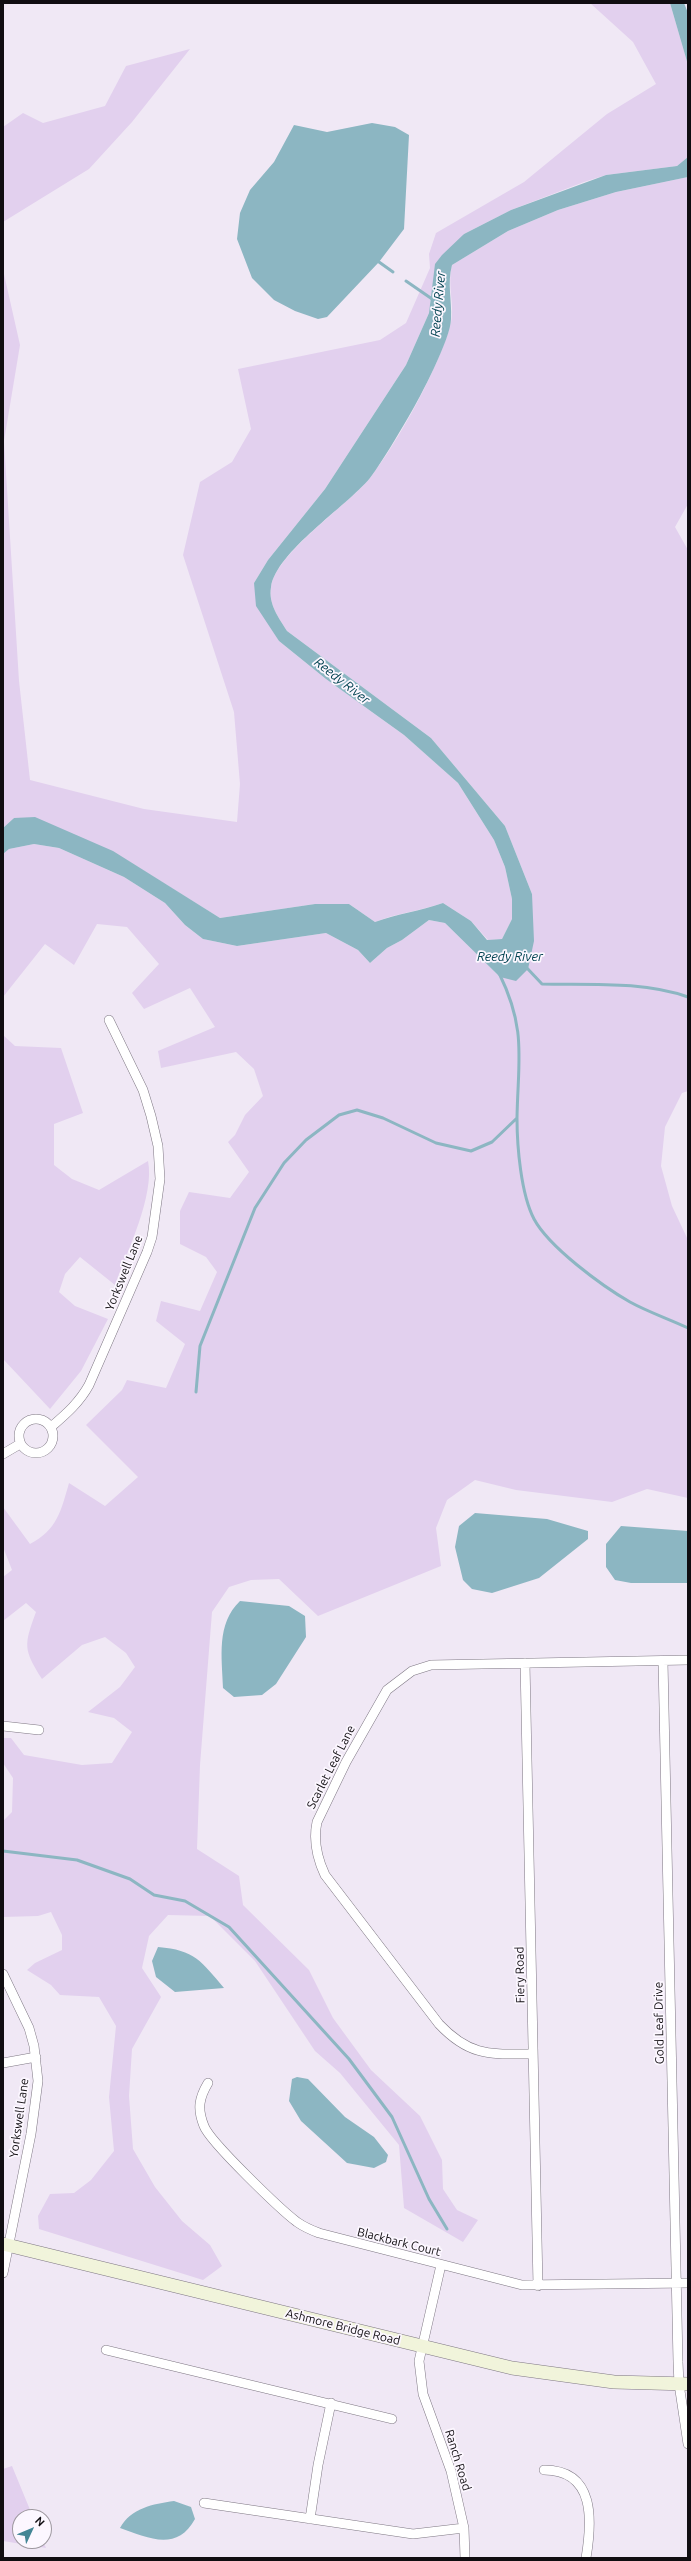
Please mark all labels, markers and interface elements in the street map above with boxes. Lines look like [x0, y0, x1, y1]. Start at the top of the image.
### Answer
water label: Reedy River [427, 270, 449, 338]
water label: Reedy River [311, 655, 373, 707]
water label: Reedy River [477, 949, 543, 965]
street label: Yorkswell Lane [102, 1233, 146, 1313]
street label: Scarlet Leaf Lane [304, 1723, 358, 1811]
street label: Fiery Road [512, 1946, 528, 2004]
street label: Gold Leaf Drive [651, 1982, 667, 2064]
street label: Yorkswell Lane [6, 2077, 32, 2159]
street label: Blackbark Court [356, 2225, 442, 2259]
street label: Ashmore Bridge Road [284, 2306, 402, 2348]
street label: Ranch Road [442, 2428, 474, 2492]
north arrow [12, 2509, 52, 2549]
text: N [33, 2514, 47, 2528]

